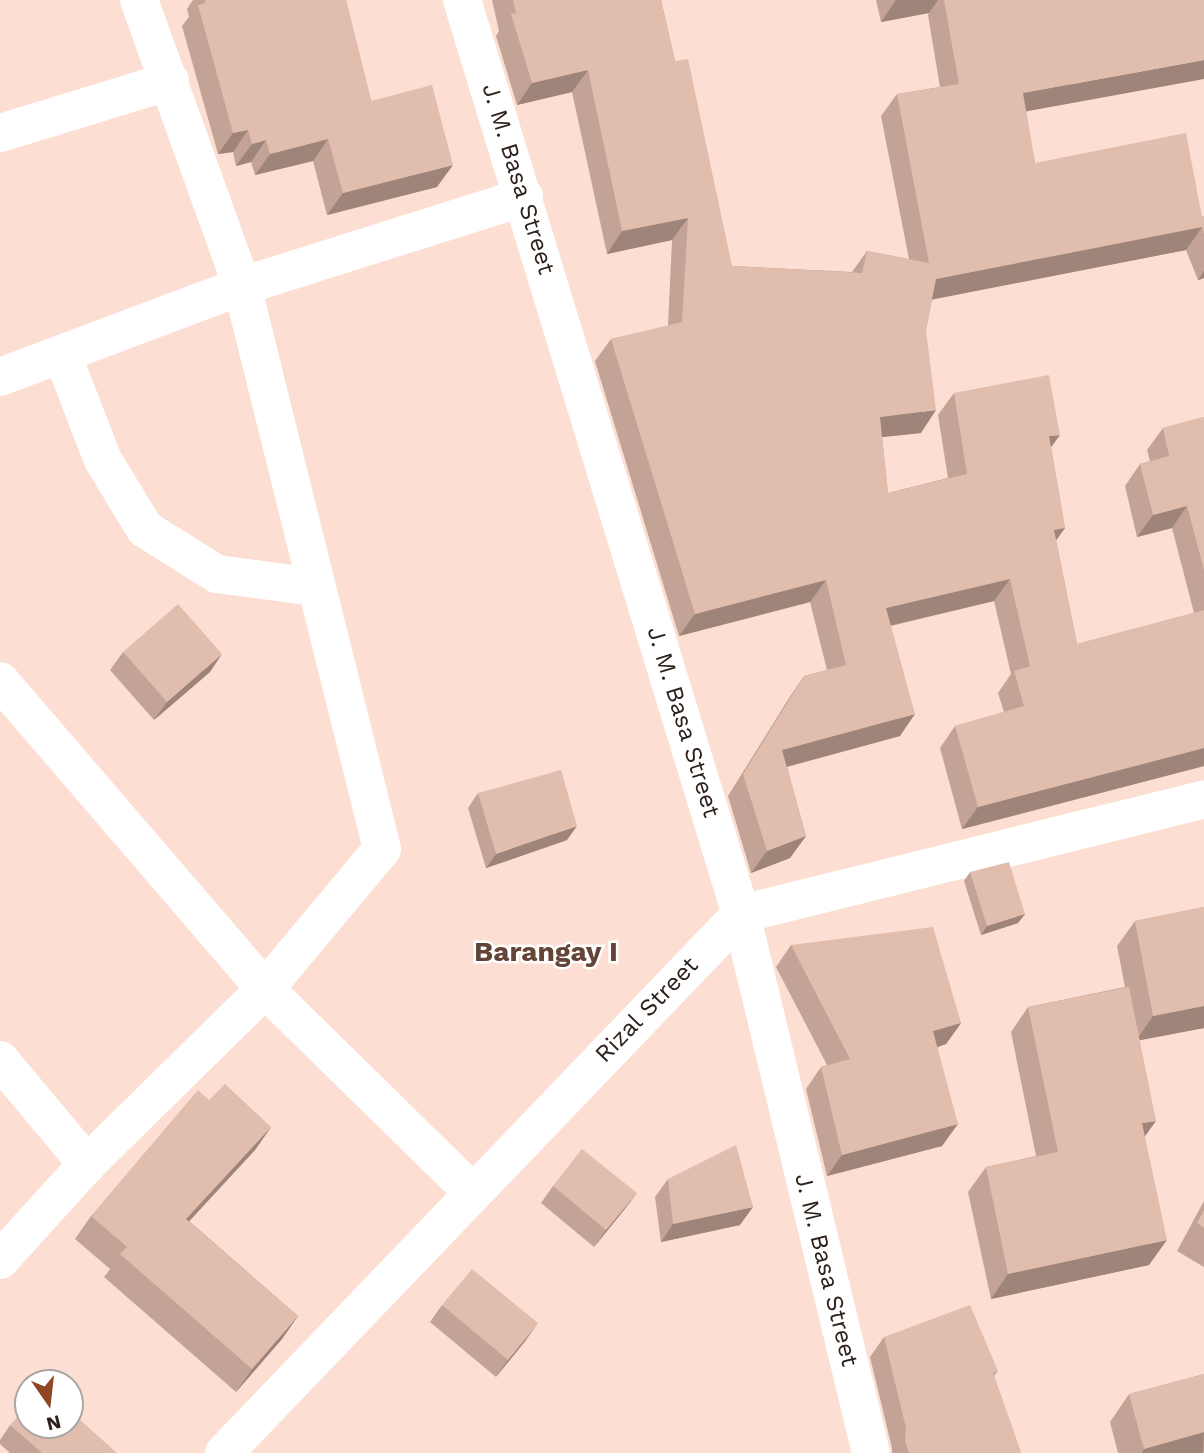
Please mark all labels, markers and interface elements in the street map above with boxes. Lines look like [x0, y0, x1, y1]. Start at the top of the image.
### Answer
street label: J. M. Basa Street [475, 80, 561, 278]
street label: J. M. Basa Street [640, 623, 726, 821]
district label: Barangay I [474, 935, 618, 969]
street label: Rizal Street [589, 951, 705, 1069]
street label: J. M. Basa Street [788, 1170, 864, 1370]
north arrow [14, 1369, 84, 1439]
text: N [44, 1410, 63, 1436]

